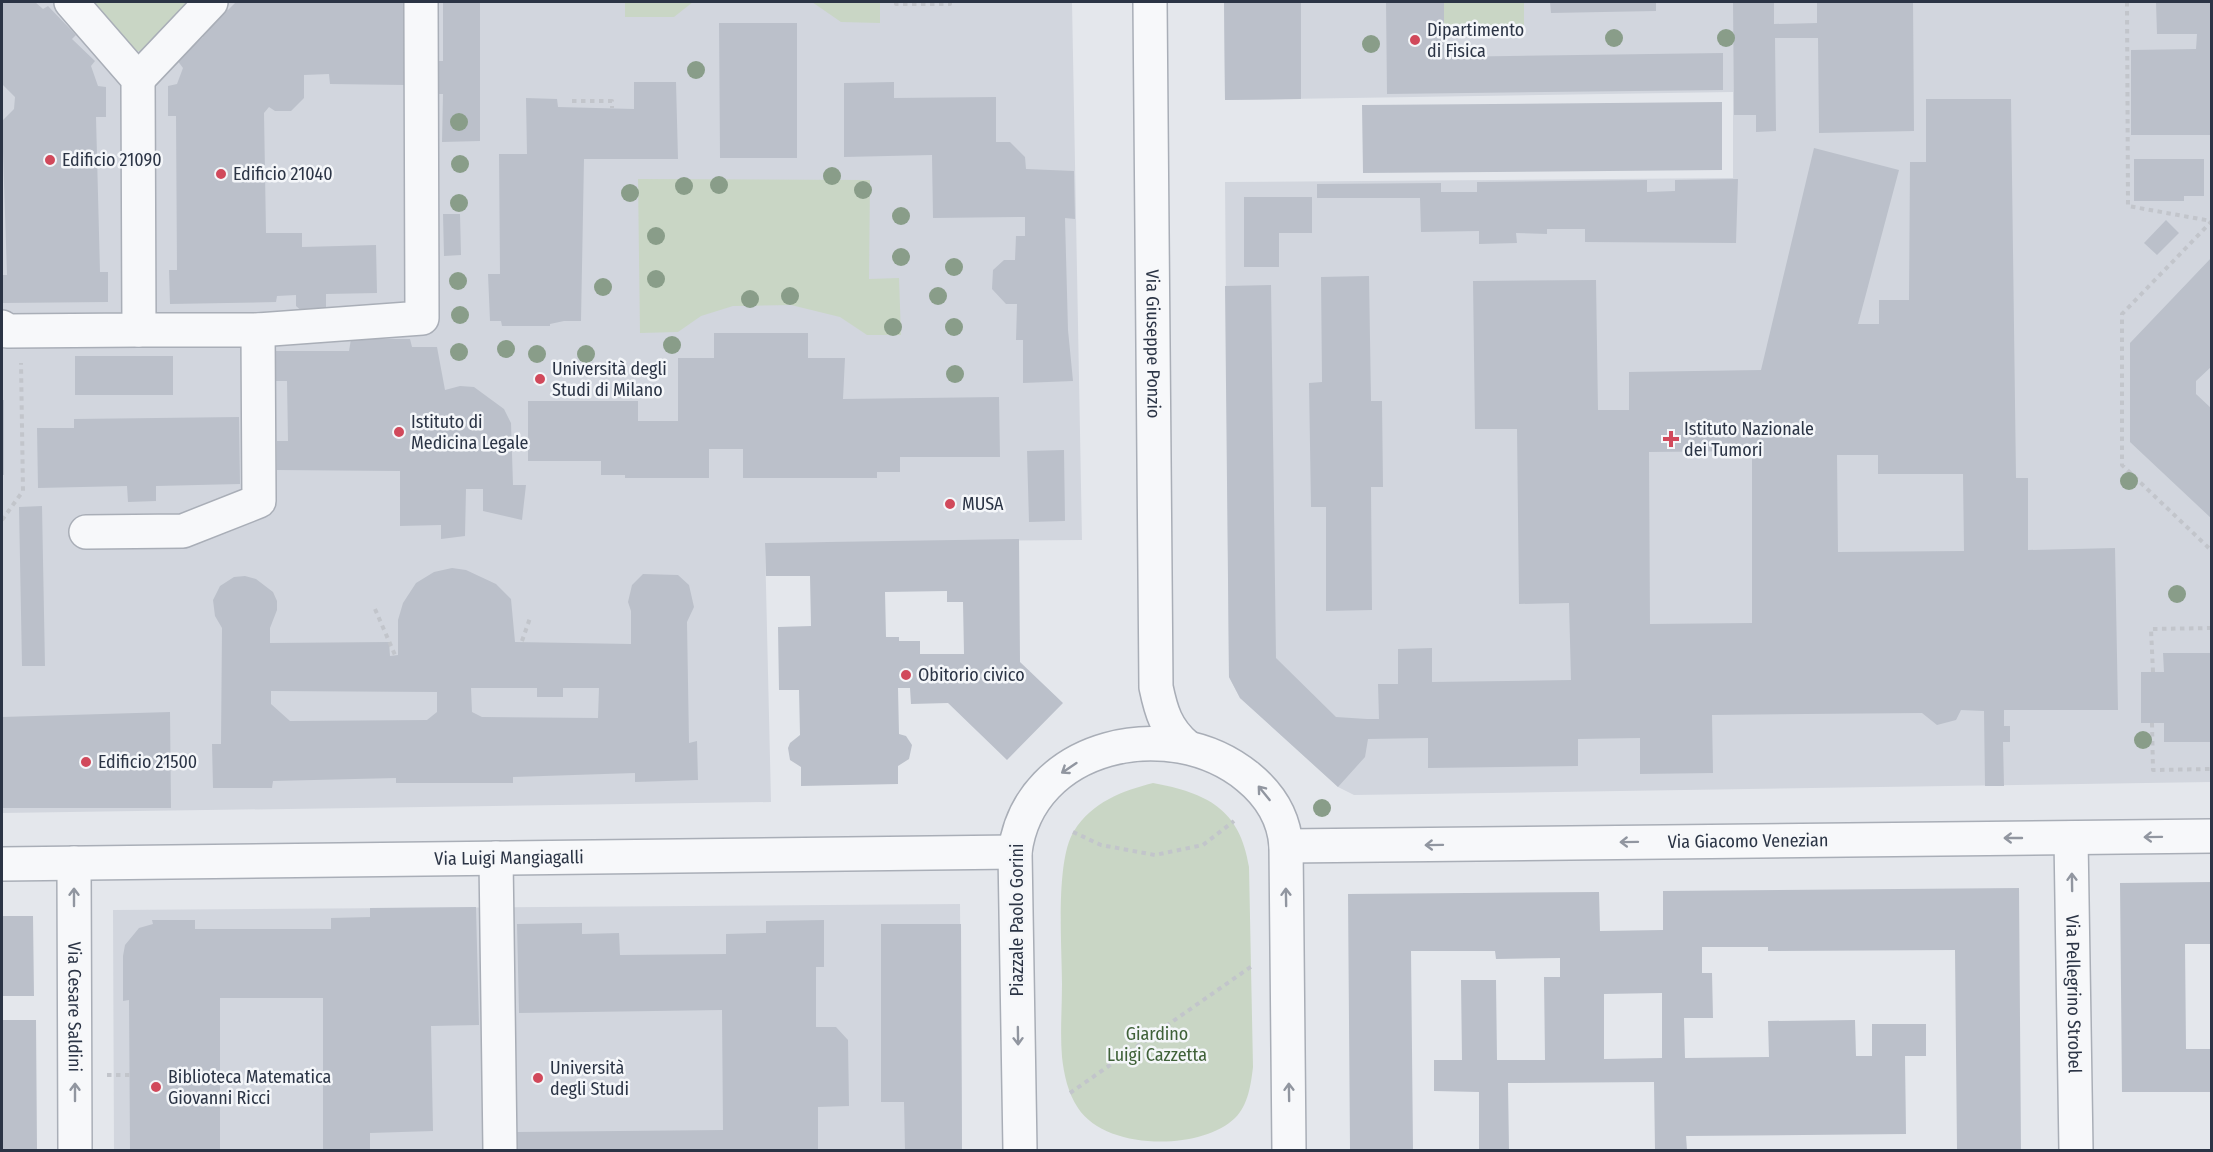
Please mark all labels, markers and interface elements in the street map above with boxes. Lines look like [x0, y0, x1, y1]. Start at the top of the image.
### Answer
place label: Dipartimento di Fisica [1427, 19, 1524, 62]
marker: Dipartimento di Fisica [1408, 33, 1422, 47]
place label: Edificio 21090 [62, 149, 162, 171]
marker: Edificio 21090 [43, 153, 57, 167]
place label: Edificio 21040 [233, 163, 333, 185]
marker: Edificio 21040 [214, 167, 228, 181]
street label: Via Giuseppe Ponzio [1141, 269, 1165, 419]
place label: Università degli Studi di Milano [552, 358, 667, 401]
marker: Università degli Studi di Milano [533, 372, 547, 386]
place label: Istituto di Medicina Legale [411, 411, 529, 454]
place label: Istituto Nazionale dei Tumori [1684, 418, 1814, 461]
marker: Istituto di Medicina Legale [392, 425, 406, 439]
marker: Istituto Nazionale dei Tumori [1662, 430, 1680, 448]
place label: MUSA [962, 493, 1004, 515]
marker: MUSA [943, 497, 957, 511]
place label: Obitorio civico [918, 664, 1025, 686]
marker: Obitorio civico [899, 668, 913, 682]
place label: Edificio 21500 [98, 751, 197, 773]
marker: Edificio 21500 [79, 755, 93, 769]
one-way arrow [1061, 762, 1077, 774]
one-way arrow [1258, 785, 1271, 801]
street label: Via Giacomo Venezian [1667, 829, 1828, 853]
one-way arrow [2144, 831, 2164, 843]
one-way arrow [2003, 832, 2023, 844]
one-way arrow [1619, 836, 1639, 848]
one-way arrow [1424, 839, 1444, 850]
street label: Piazzale Paolo Gorini [1006, 844, 1028, 996]
street label: Via Luigi Mangiagalli [434, 846, 584, 870]
one-way arrow [2066, 873, 2078, 893]
one-way arrow [68, 888, 80, 908]
one-way arrow [1281, 888, 1292, 908]
street label: Via Pellegrino Strobel [2061, 914, 2086, 1074]
street label: Via Cesare Saldini [63, 942, 86, 1072]
park label: Giardino Luigi Cazzetta [1107, 1023, 1207, 1066]
one-way arrow [1012, 1026, 1024, 1046]
place label: Università degli Studi [550, 1057, 629, 1100]
place label: Biblioteca Matematica Giovanni Ricci [168, 1066, 332, 1109]
marker: Università degli Studi [531, 1071, 545, 1085]
marker: Biblioteca Matematica Giovanni Ricci [149, 1080, 163, 1094]
one-way arrow [69, 1083, 81, 1103]
one-way arrow [1283, 1083, 1295, 1103]

